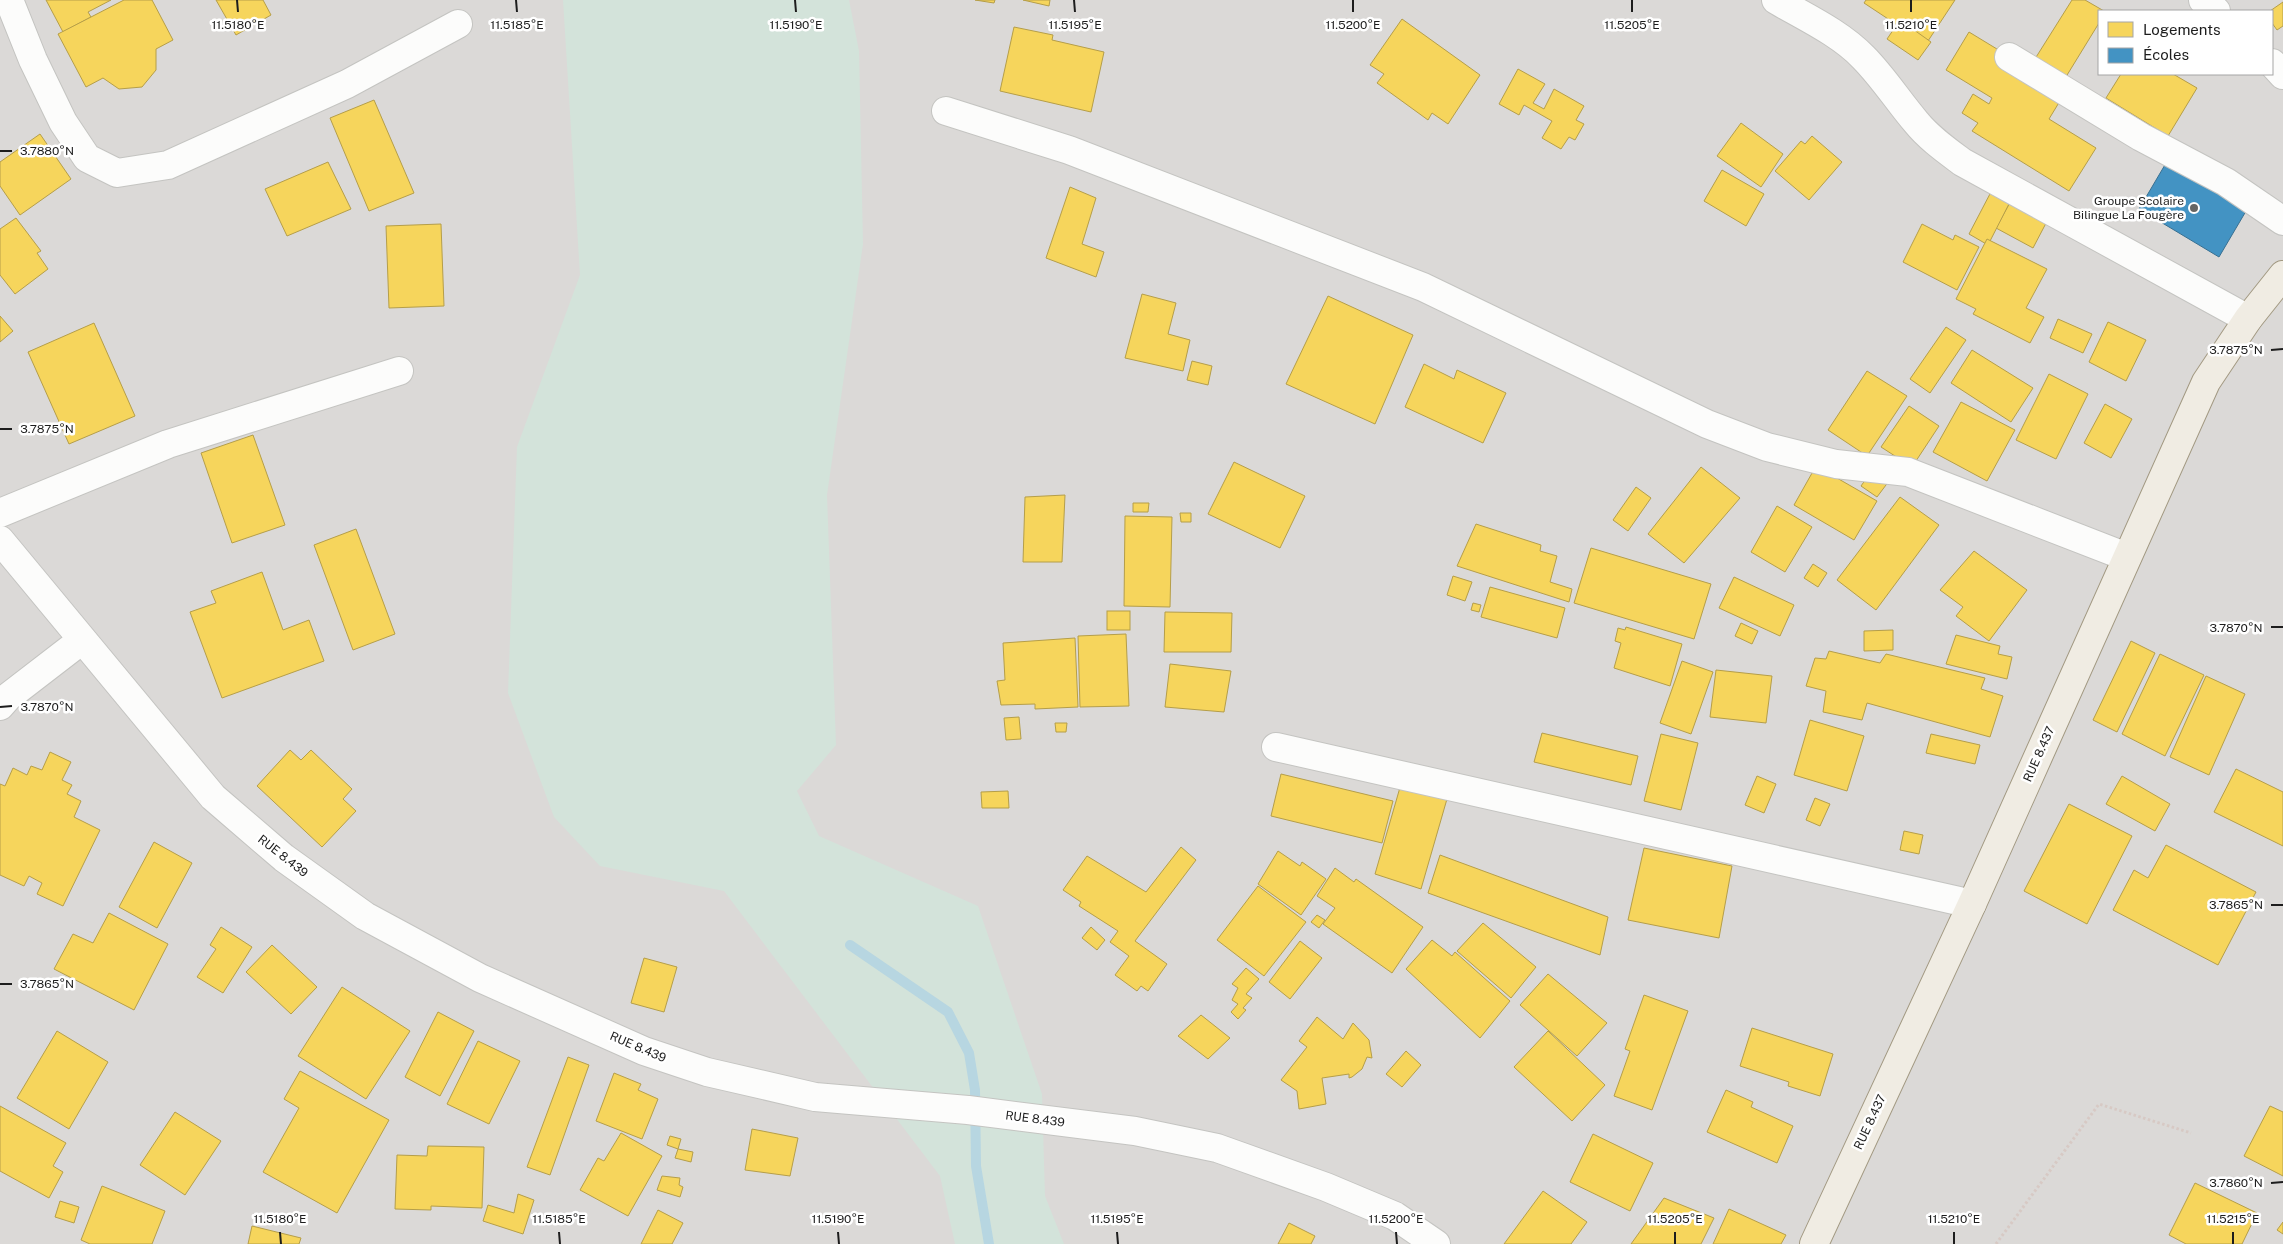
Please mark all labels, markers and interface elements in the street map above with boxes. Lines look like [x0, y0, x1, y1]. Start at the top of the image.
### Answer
legend [2098, 10, 2273, 75]
text: 11.5180°E [211, 18, 265, 32]
text: 11.5185°E [490, 18, 544, 32]
text: 11.5190°E [770, 18, 822, 32]
text: 11.5195°E [1048, 18, 1102, 32]
text: 11.5200°E [1326, 18, 1380, 32]
text: 11.5205°E [1604, 18, 1660, 32]
text: 11.5210°E [1885, 18, 1937, 32]
text: Logements [2143, 21, 2221, 38]
text: Écoles [2143, 46, 2189, 63]
text: 3.7880°N [20, 144, 74, 158]
place label: Groupe Scolaire Bilingue La Fougère [2073, 194, 2184, 222]
marker: Groupe Scolaire Bilingue La Fougère [2188, 202, 2200, 214]
text: 3.7875°N [2209, 343, 2263, 357]
text: 3.7875°N [20, 422, 74, 436]
text: 3.7870°N [2209, 621, 2263, 635]
text: 3.7870°N [20, 700, 74, 714]
street label: RUE 8.437 [2021, 724, 2057, 784]
street label: RUE 8.439 [255, 832, 311, 880]
text: 3.7865°N [2209, 898, 2263, 912]
text: 3.7865°N [20, 977, 74, 991]
street label: RUE 8.439 [608, 1029, 668, 1065]
street label: RUE 8.437 [1851, 1092, 1889, 1152]
street label: RUE 8.439 [1005, 1108, 1065, 1130]
text: 3.7860°N [2209, 1176, 2263, 1190]
text: 11.5180°E [253, 1212, 307, 1226]
text: 11.5185°E [532, 1212, 586, 1226]
text: 11.5190°E [812, 1212, 864, 1226]
text: 11.5195°E [1090, 1212, 1144, 1226]
text: 11.5200°E [1369, 1212, 1423, 1226]
text: 11.5205°E [1647, 1212, 1703, 1226]
text: 11.5210°E [1928, 1212, 1980, 1226]
text: 11.5215°E [2207, 1212, 2259, 1226]

